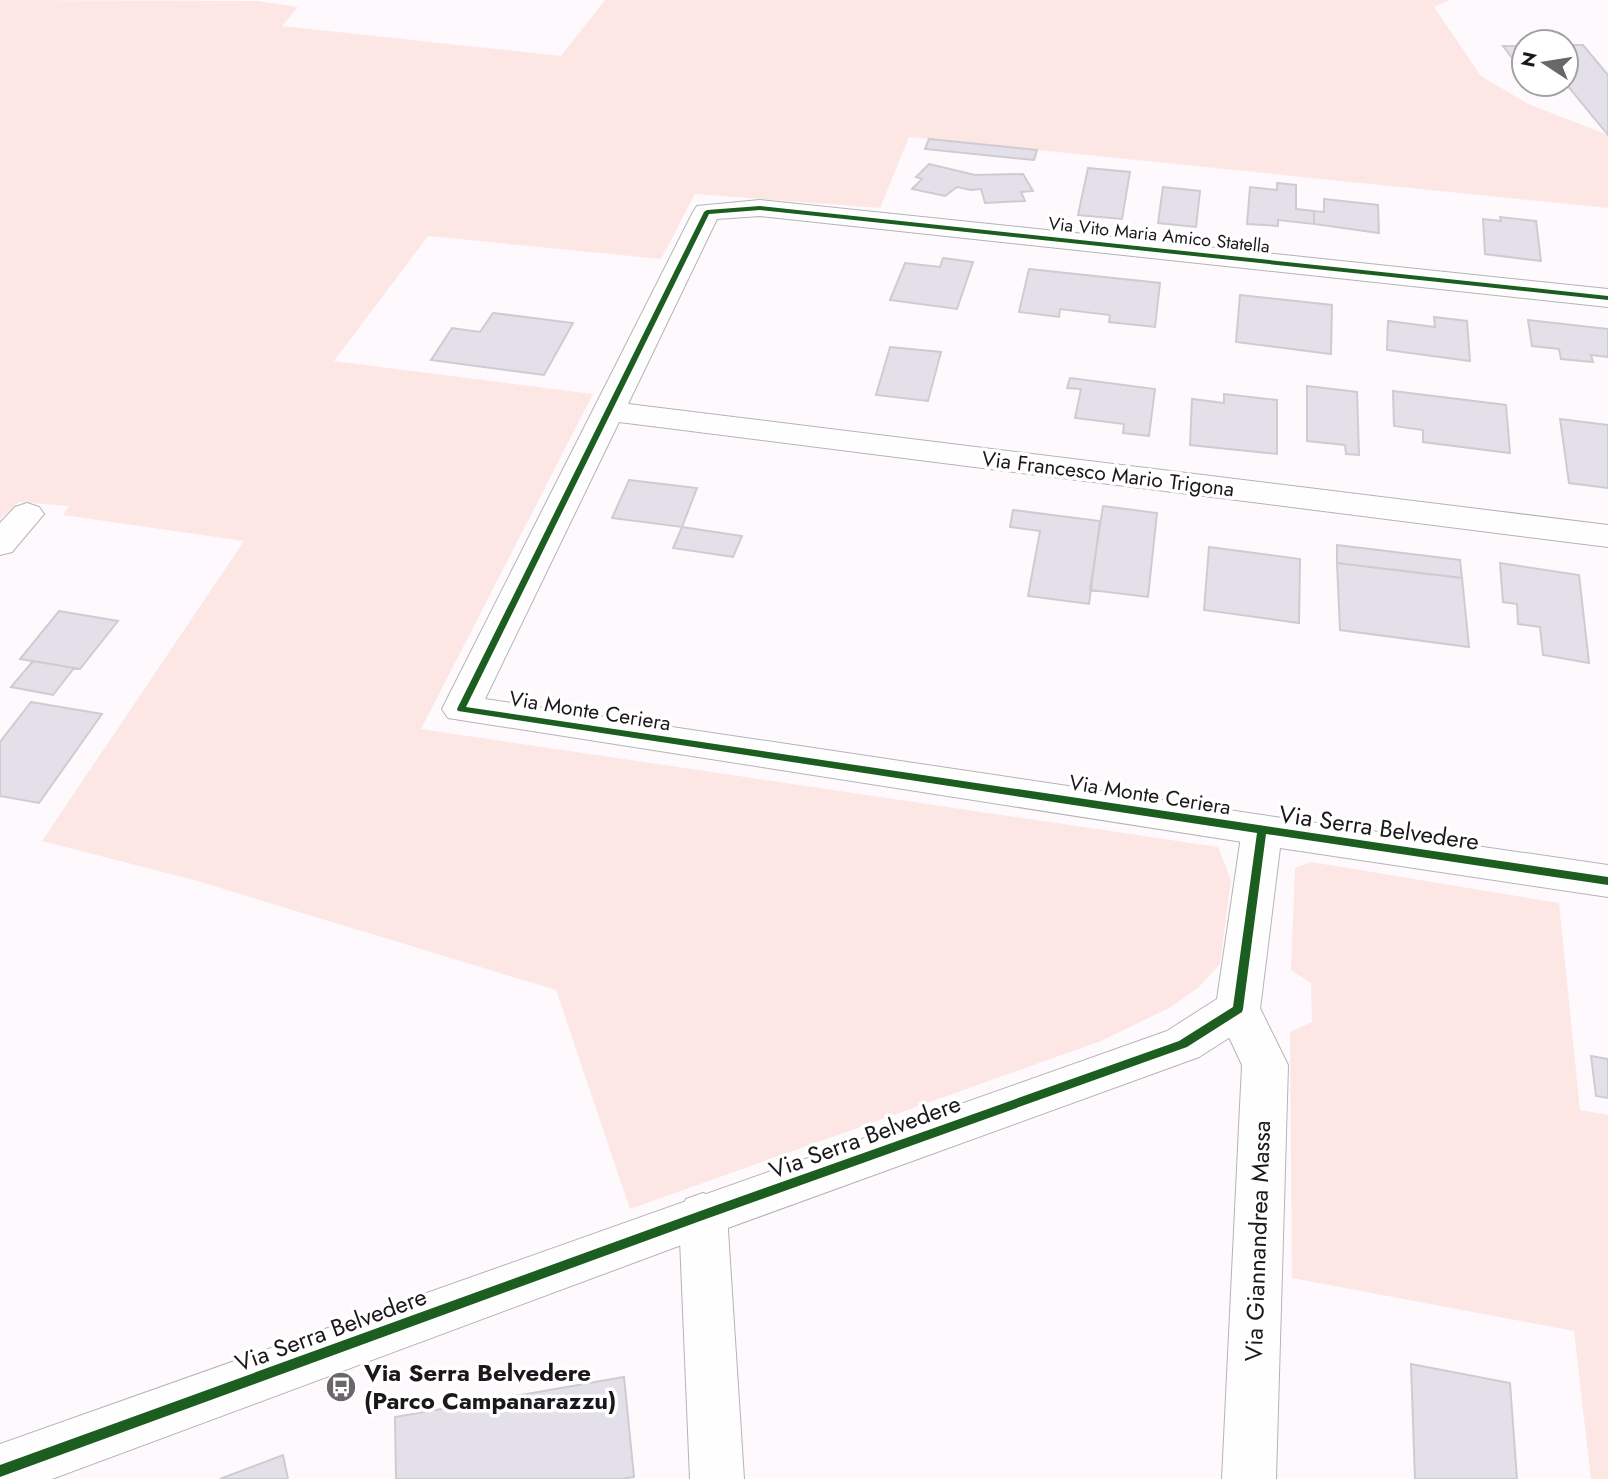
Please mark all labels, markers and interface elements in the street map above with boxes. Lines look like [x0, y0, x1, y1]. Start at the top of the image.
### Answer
north arrow [1510, 28, 1580, 98]
text: N [1514, 49, 1544, 70]
street label: Via Vito Maria Amico Statella [1047, 210, 1271, 260]
street label: Via Francesco Mario Trigona [980, 444, 1236, 504]
street label: Via Monte Ceriera [507, 683, 673, 739]
street label: Via Monte Ceriera [1067, 767, 1233, 823]
street label: Via Serra Belvedere [1277, 796, 1481, 859]
street label: Via Serra Belvedere [764, 1086, 966, 1187]
street label: Via Giannandrea Massa [1236, 1120, 1279, 1362]
street label: Via Serra Belvedere [230, 1279, 432, 1380]
place label: Via Serra Belvedere (Parco Campanarazzu) [363, 1355, 616, 1418]
bus stop icon: Via Serra Belvedere (Parco Campanarazzu) [324, 1370, 358, 1404]

